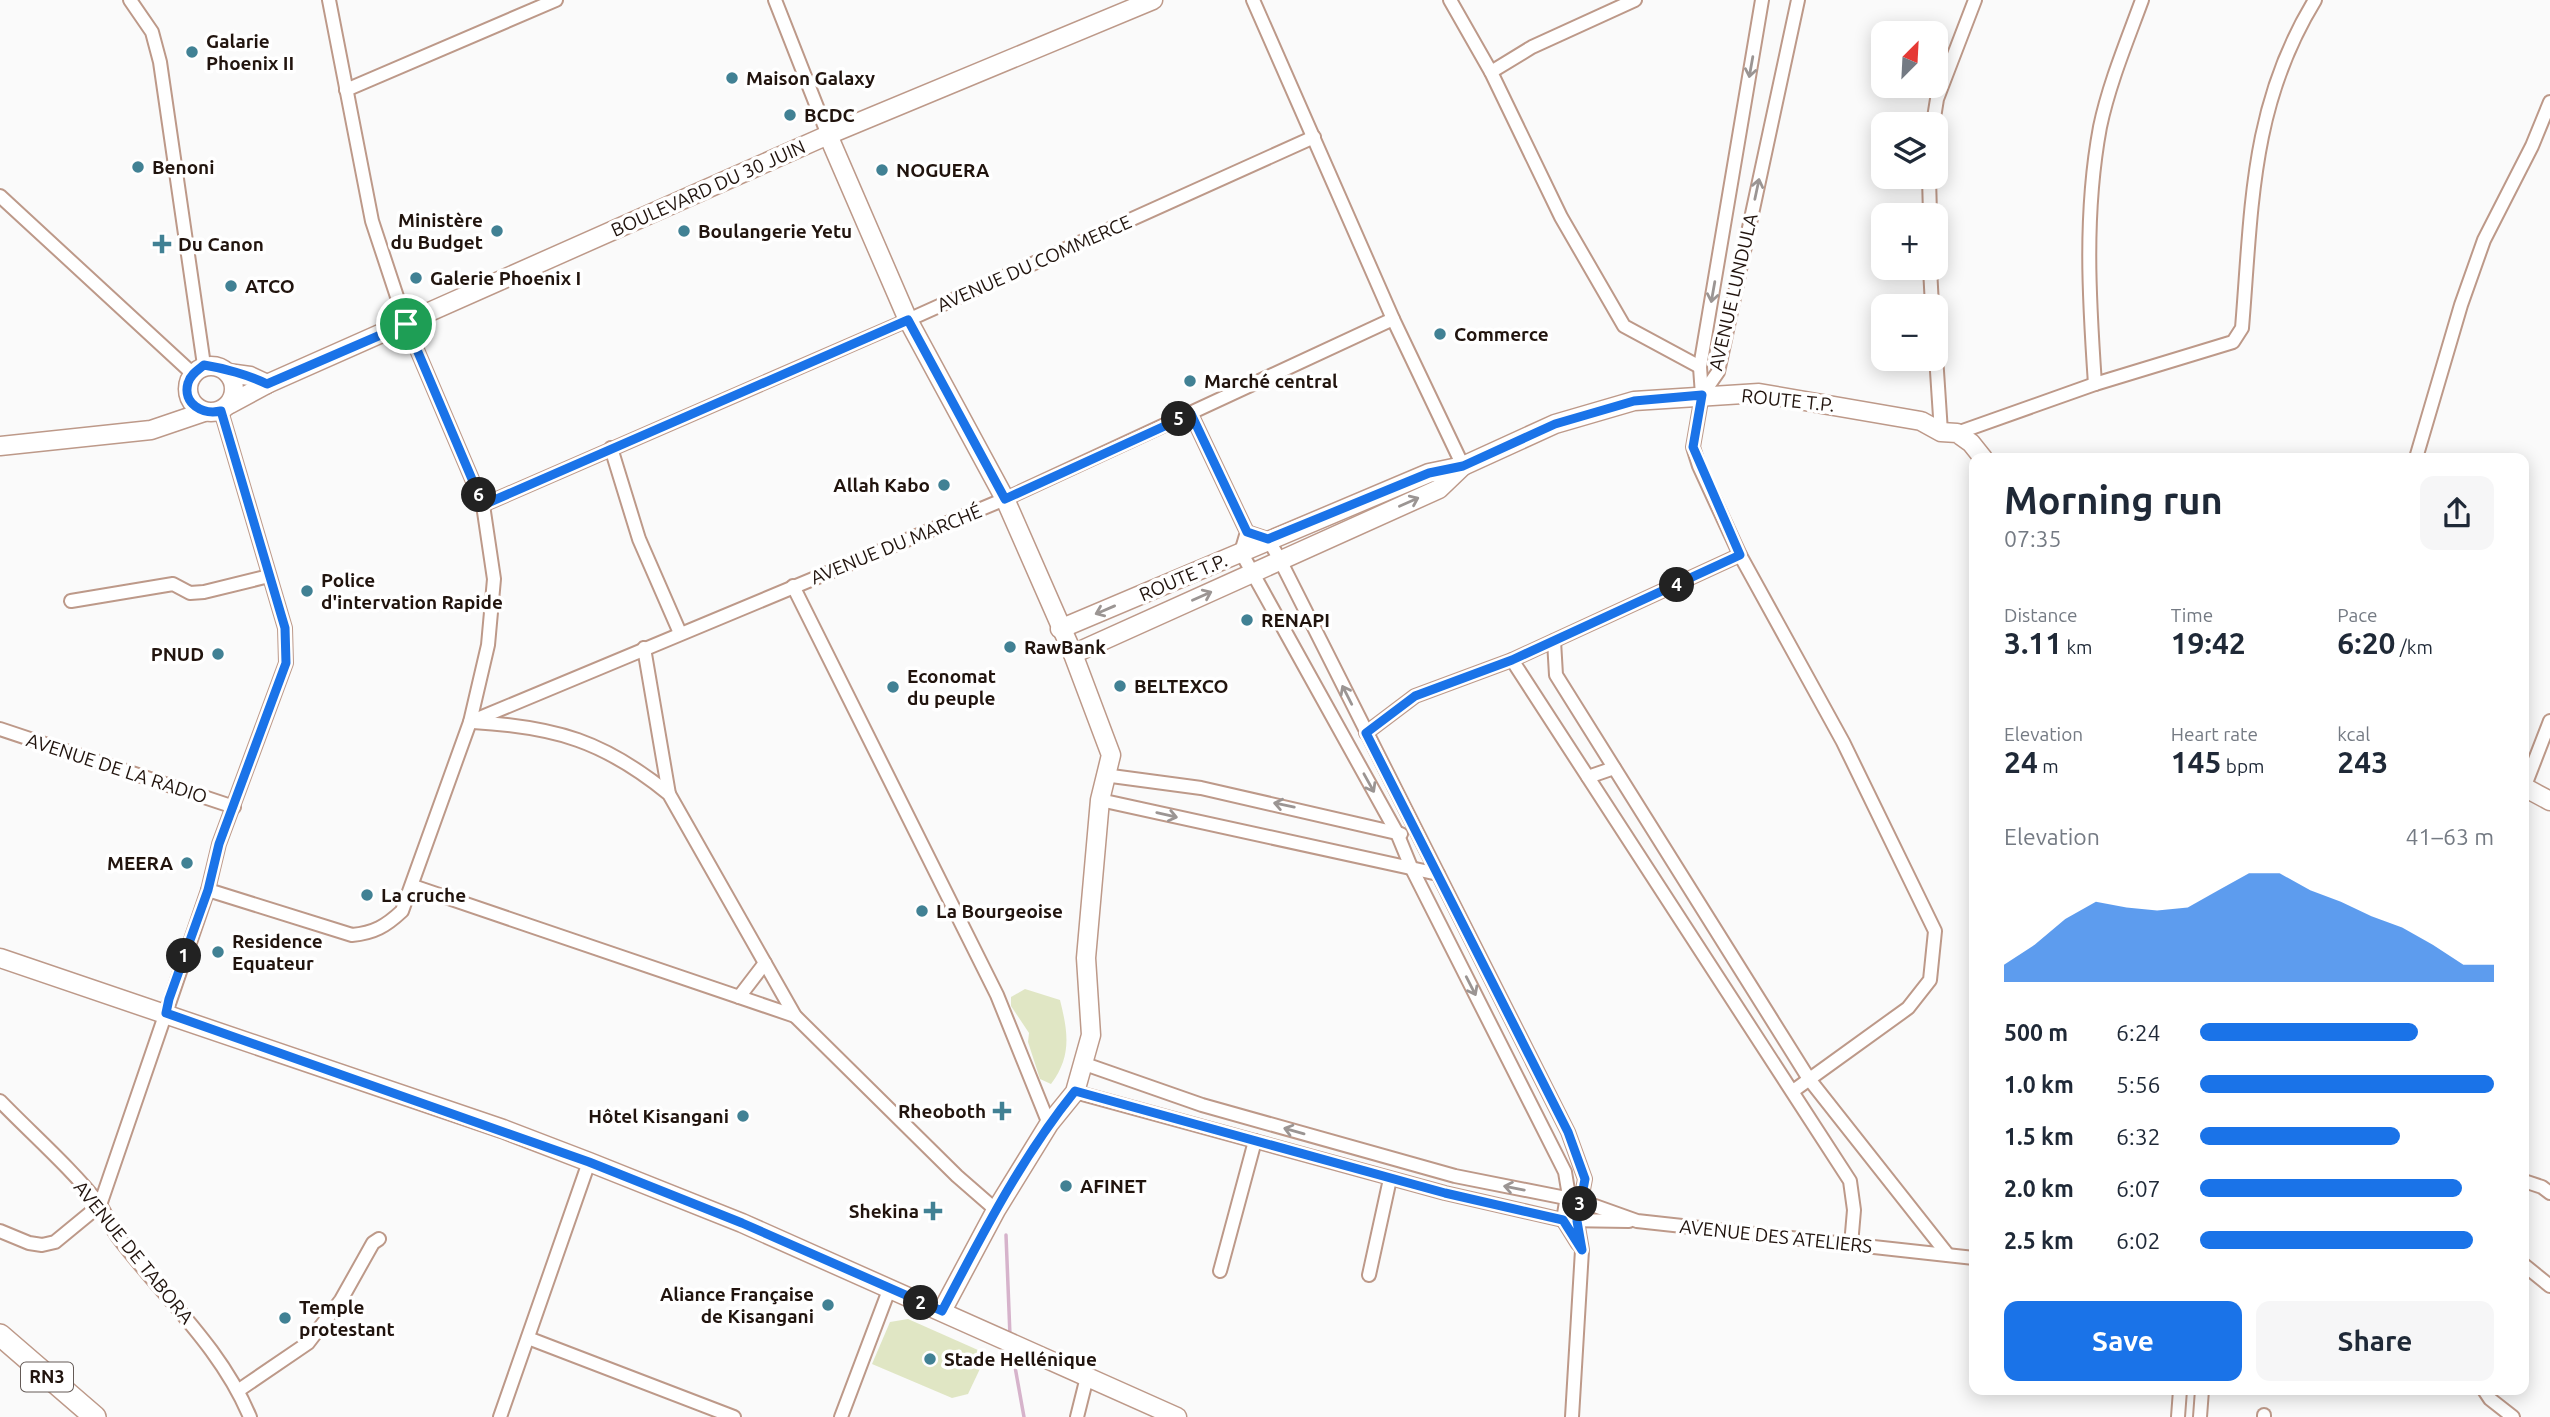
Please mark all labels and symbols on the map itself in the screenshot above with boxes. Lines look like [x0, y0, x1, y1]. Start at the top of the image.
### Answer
north arrow [1871, 21, 1948, 98]
place label: Galarie Phoenix II [206, 30, 294, 74]
marker: Galarie Phoenix II [184, 44, 200, 60]
one-way arrow [1744, 55, 1757, 78]
place label: Maison Galaxy [746, 67, 875, 89]
marker: Maison Galaxy [724, 70, 740, 86]
place label: BCDC [804, 104, 855, 126]
marker: BCDC [782, 107, 798, 123]
street label: BOULEVARD DU 30 JUIN [607, 135, 809, 241]
place label: Benoni [152, 156, 215, 178]
marker: Benoni [130, 159, 146, 175]
place label: NOGUERA [896, 159, 990, 181]
marker: NOGUERA [874, 162, 890, 178]
one-way arrow [1751, 178, 1765, 201]
place label: Ministère du Budget [391, 209, 483, 253]
street label: AVENUE DU COMMERCE [933, 210, 1135, 316]
street label: AVENUE LUNDULA [1704, 211, 1762, 373]
place label: Boulangerie Yetu [698, 220, 852, 242]
marker: Ministère du Budget [489, 223, 505, 239]
marker: Boulangerie Yetu [676, 223, 692, 239]
place label: Du Canon [178, 233, 264, 255]
marker: Du Canon [152, 234, 172, 254]
place label: Galerie Phoenix I [430, 267, 581, 289]
marker: Galerie Phoenix I [408, 270, 424, 286]
place label: ATCO [245, 275, 295, 297]
marker: ATCO [223, 278, 239, 294]
one-way arrow [1705, 280, 1719, 303]
pin [376, 294, 436, 354]
place label: Commerce [1454, 323, 1549, 345]
marker: Commerce [1432, 326, 1448, 342]
place label: Marché central [1204, 370, 1338, 392]
marker: Marché central [1182, 373, 1198, 389]
street label: ROUTE T.P. [1740, 384, 1836, 416]
pin: 5 [1162, 402, 1196, 436]
place label: Allah Kabo [833, 474, 930, 496]
pin: 6 [462, 477, 496, 512]
marker: Allah Kabo [936, 477, 952, 493]
one-way arrow [1398, 495, 1419, 508]
street label: AVENUE DU MARCHÉ [807, 500, 985, 588]
street label: ROUTE T.P. [1136, 549, 1230, 605]
pin: 4 [1660, 568, 1694, 602]
place label: Police d'intervation Rapide [321, 569, 503, 613]
marker: Police d'intervation Rapide [299, 583, 315, 599]
one-way arrow [1191, 589, 1212, 602]
one-way arrow [1095, 604, 1116, 617]
place label: RENAPI [1261, 609, 1330, 631]
marker: RENAPI [1239, 612, 1255, 628]
place label: RawBank [1024, 636, 1106, 658]
marker: RawBank [1002, 639, 1018, 655]
place label: PNUD [151, 643, 204, 665]
marker: PNUD [210, 646, 226, 662]
place label: Economat du peuple [907, 665, 996, 709]
place label: BELTEXCO [1134, 675, 1228, 697]
marker: BELTEXCO [1112, 678, 1128, 694]
marker: Economat du peuple [885, 679, 901, 695]
one-way arrow [1340, 685, 1354, 705]
street label: AVENUE DE LA RADIO [24, 728, 210, 808]
one-way arrow [1363, 772, 1377, 793]
one-way arrow [1273, 798, 1296, 812]
one-way arrow [1155, 809, 1178, 822]
place label: MEERA [107, 852, 174, 874]
marker: MEERA [179, 855, 195, 871]
place label: La cruche [381, 884, 466, 906]
marker: La cruche [359, 887, 375, 903]
place label: La Bourgeoise [936, 900, 1063, 922]
marker: La Bourgeoise [914, 903, 930, 919]
place label: Residence Equateur [232, 930, 323, 974]
pin: 1 [166, 939, 202, 974]
marker: Residence Equateur [210, 944, 226, 960]
one-way arrow [1465, 975, 1479, 996]
place label: Rheoboth [898, 1100, 986, 1122]
marker: Rheoboth [992, 1101, 1012, 1121]
place label: Hôtel Kisangani [588, 1105, 729, 1127]
marker: Hôtel Kisangani [735, 1108, 751, 1124]
one-way arrow [1283, 1124, 1306, 1137]
place label: AFINET [1080, 1175, 1147, 1197]
street label: AVENUE DE TABORA [70, 1176, 199, 1328]
marker: AFINET [1058, 1178, 1074, 1194]
one-way arrow [1503, 1180, 1526, 1194]
pin: 3 [1562, 1186, 1598, 1222]
place label: Shekina [849, 1200, 919, 1222]
marker: Shekina [925, 1203, 941, 1219]
street label: AVENUE DES ATELIERS [1679, 1215, 1873, 1257]
place label: Aliance Française de Kisangani [660, 1283, 814, 1327]
pin: 2 [904, 1286, 939, 1320]
place label: Temple protestant [299, 1296, 395, 1340]
marker: Aliance Française de Kisangani [820, 1297, 836, 1313]
marker: Temple protestant [277, 1310, 293, 1326]
place label: Stade Hellénique [944, 1348, 1097, 1370]
marker: Stade Hellénique [922, 1351, 938, 1367]
road number: RN3 [21, 1362, 73, 1392]

